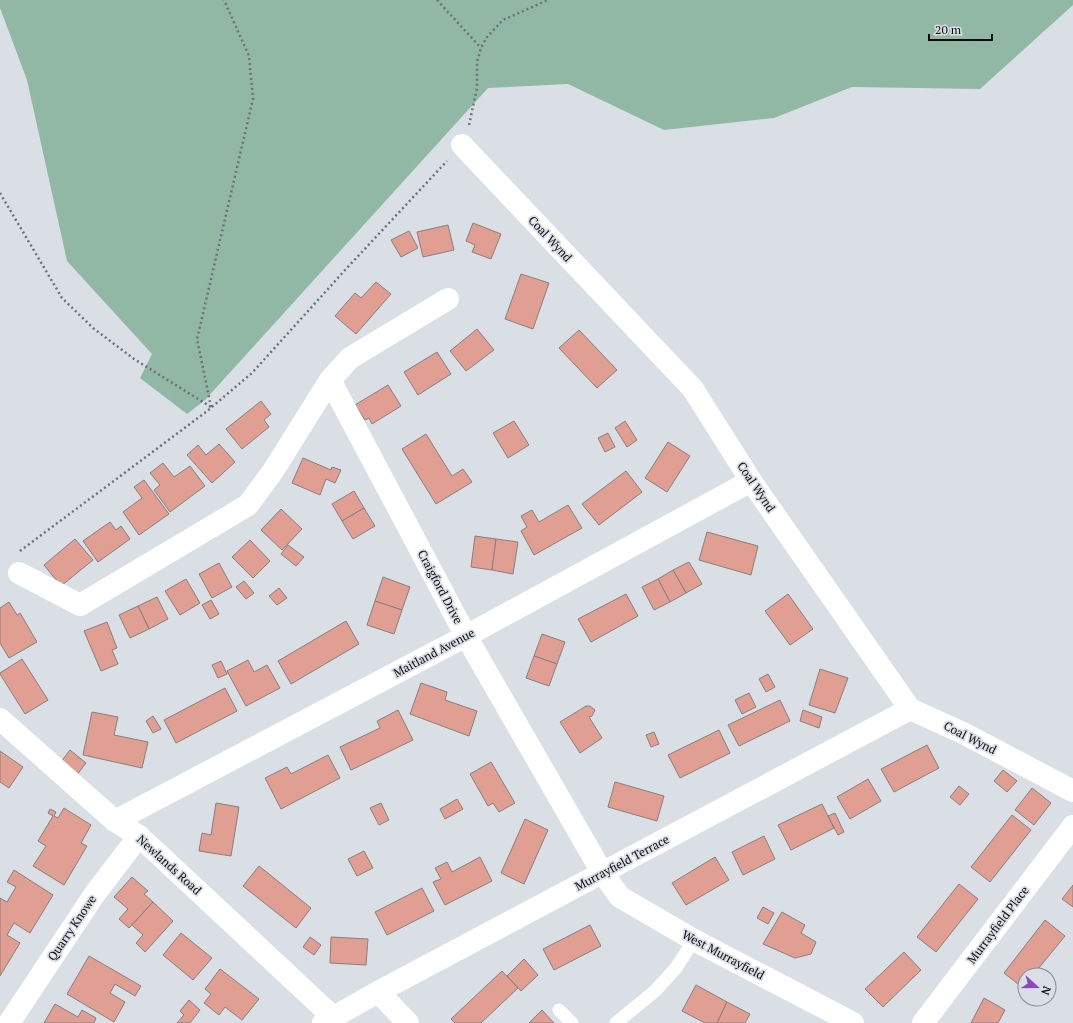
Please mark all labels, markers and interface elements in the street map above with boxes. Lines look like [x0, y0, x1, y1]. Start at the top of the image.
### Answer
scale bar [929, 16, 992, 42]
text: 20 m [935, 22, 962, 37]
street label: Coal Wynd [525, 213, 576, 265]
street label: Coal Wynd [734, 459, 779, 515]
street label: Craigford Drive [415, 547, 466, 626]
street label: Maitland Avenue [391, 625, 477, 680]
street label: Coal Wynd [941, 718, 999, 757]
street label: Murrayfield Terrace [572, 831, 671, 894]
street label: Newlands Road [134, 832, 205, 898]
street label: Murrayfield Place [964, 883, 1032, 966]
street label: Quarry Knowe [44, 892, 99, 964]
street label: West Murrayfield [679, 927, 767, 983]
north arrow [1017, 967, 1057, 1007]
text: N [1038, 984, 1054, 998]

